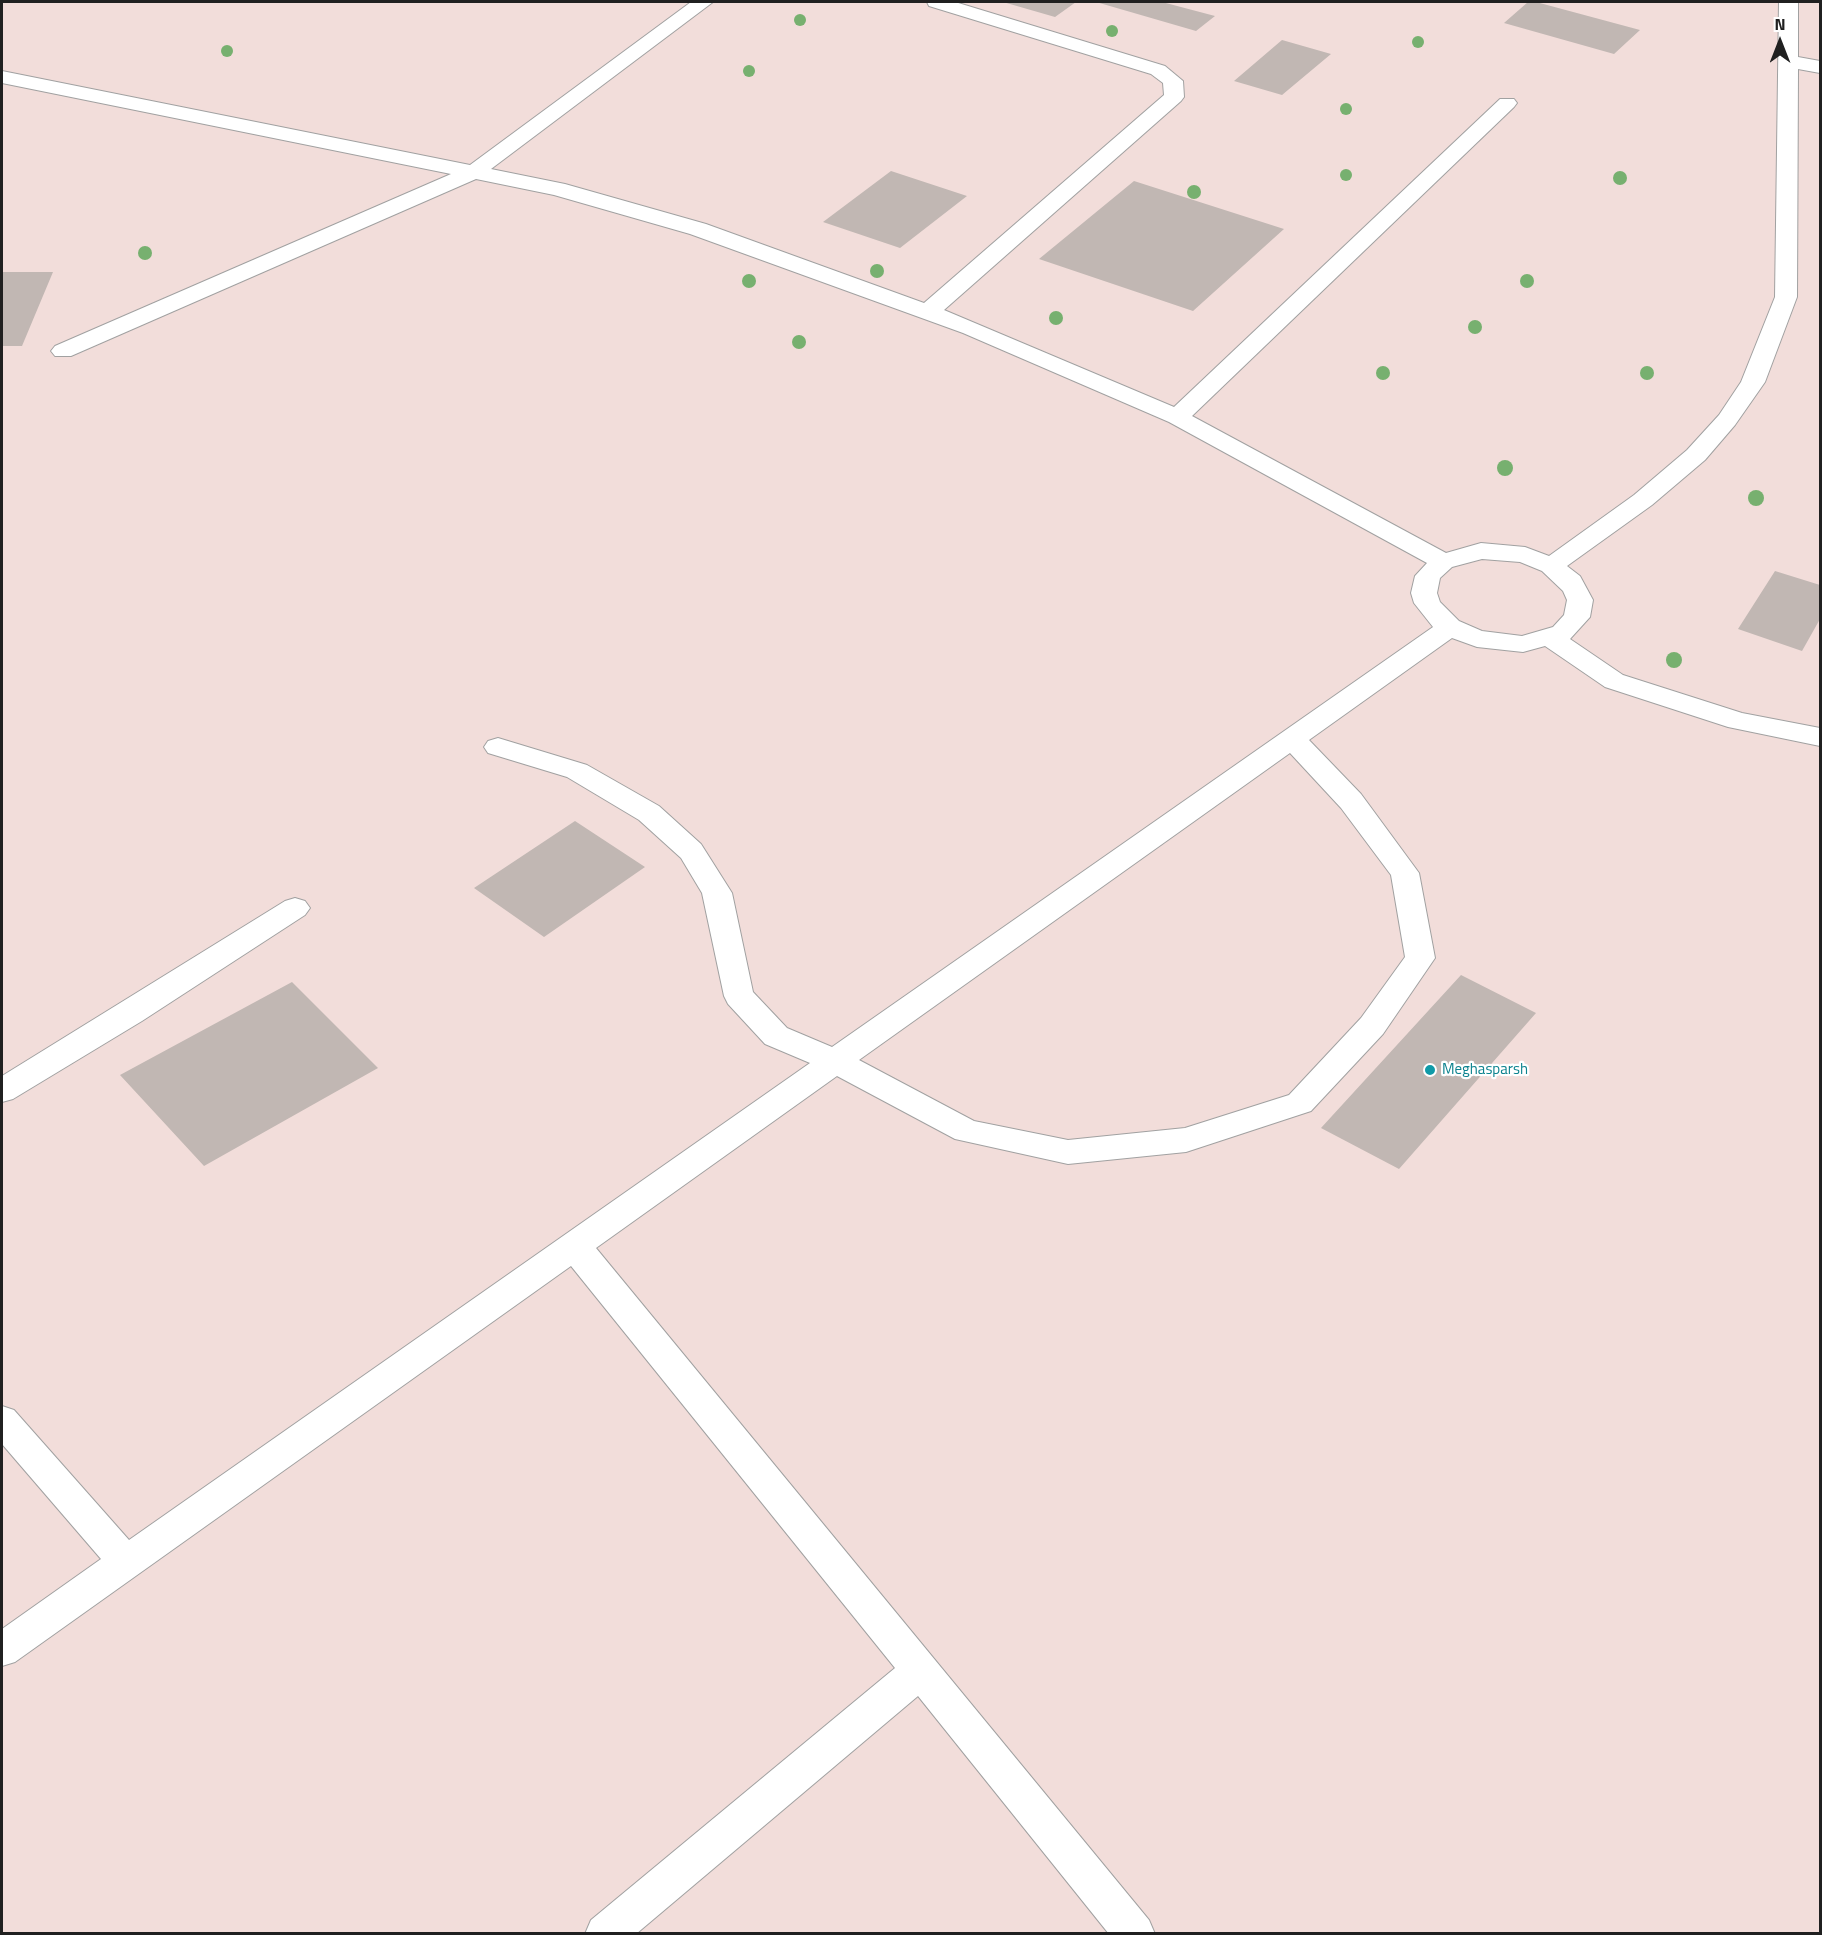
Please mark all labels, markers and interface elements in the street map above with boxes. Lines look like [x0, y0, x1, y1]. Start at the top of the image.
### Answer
north arrow [1750, 12, 1810, 72]
text: N [1774, 12, 1786, 36]
place label: Meghasparsh [1442, 1061, 1528, 1079]
marker: Meghasparsh [1423, 1063, 1437, 1077]

